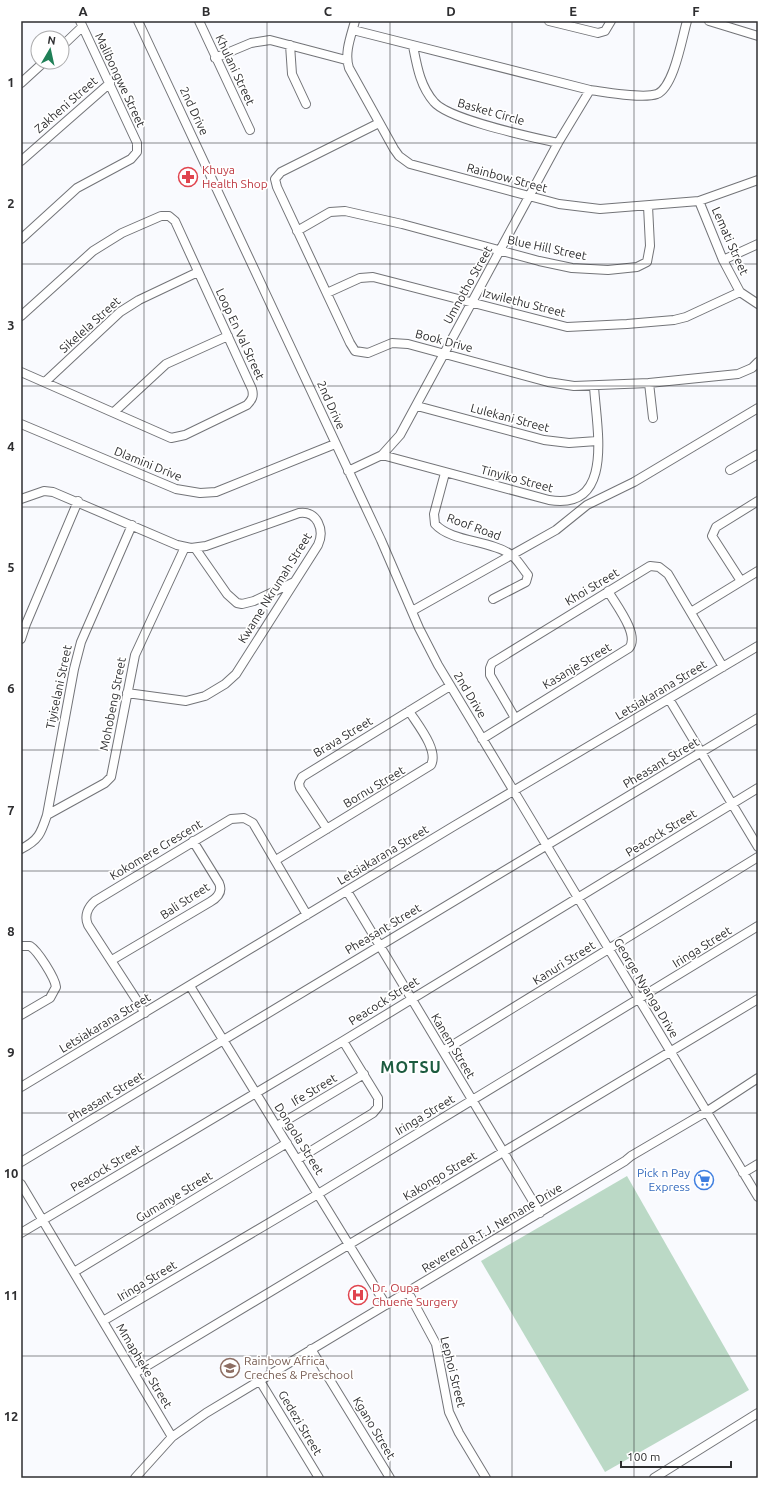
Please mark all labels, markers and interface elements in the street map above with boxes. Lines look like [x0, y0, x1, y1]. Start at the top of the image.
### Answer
text: A [78, 4, 88, 18]
text: B [202, 4, 211, 18]
text: C [324, 4, 333, 18]
text: D [446, 4, 456, 18]
text: E [569, 4, 577, 18]
text: F [692, 4, 700, 18]
north arrow [30, 30, 70, 70]
street label: Malibongwe Street [93, 31, 148, 129]
street label: Khulani Street [213, 32, 258, 107]
text: N [47, 34, 57, 47]
street label: Zakheni Street [32, 74, 100, 135]
text: 1 [7, 75, 15, 89]
street label: 2nd Drive [178, 85, 211, 137]
street label: Basket Circle [456, 96, 526, 127]
street label: Rainbow Street [465, 160, 549, 195]
place label: Khuya Health Shop [202, 163, 268, 190]
pharmacy icon: Khuya Health Shop [177, 166, 199, 188]
text: 2 [7, 196, 15, 210]
street label: Lemati Street [710, 205, 751, 277]
street label: Blue Hill Street [506, 233, 588, 262]
street label: Umnotho Street [441, 243, 495, 326]
street label: Loop En Val Street [214, 286, 267, 382]
street label: Izwilethu Street [481, 286, 567, 319]
street label: Sikelela Street [57, 294, 123, 355]
text: 3 [7, 318, 15, 332]
street label: Book Drive [414, 327, 474, 354]
street label: 2nd Drive [315, 379, 348, 431]
street label: Lulekani Street [469, 401, 551, 434]
text: 4 [7, 439, 15, 453]
street label: Dlamini Drive [112, 444, 184, 483]
street label: Tinyiko Street [480, 463, 555, 494]
street label: Roof Road [445, 511, 503, 542]
street label: Kwame Nkrumah Street [235, 530, 314, 645]
text: 5 [7, 560, 15, 574]
street label: Khoi Street [563, 565, 621, 608]
street label: Kasanje Street [540, 640, 614, 691]
street label: Tiyiselani Street [43, 643, 74, 730]
street label: Mohobeng Street [97, 656, 128, 752]
street label: Letsiakarana Street [613, 657, 709, 722]
street label: 2nd Drive [452, 669, 489, 720]
text: 6 [7, 681, 15, 695]
street label: Brava Street [311, 714, 375, 759]
street label: Pheasant Street [621, 735, 701, 790]
street label: Bornu Street [341, 763, 407, 810]
text: 7 [7, 803, 15, 817]
street label: Peacock Street [623, 806, 699, 859]
street label: Kokomere Crescent [107, 817, 204, 882]
street label: Letsiakarana Street [335, 822, 431, 887]
street label: Bali Street [158, 880, 212, 921]
street label: Pheasant Street [343, 901, 423, 956]
street label: Iringa Street [670, 923, 734, 970]
text: 8 [7, 924, 15, 938]
street label: George Nyanga Drive [612, 936, 681, 1040]
street label: Kanuri Street [530, 938, 597, 987]
street label: Peacock Street [346, 974, 421, 1027]
street label: Letsiakarana Street [57, 990, 153, 1055]
street label: Kanem Street [429, 1011, 478, 1081]
text: 9 [7, 1045, 15, 1059]
district label: MOTSU [380, 1058, 442, 1076]
street label: Pheasant Street [66, 1069, 146, 1124]
street label: Ife Street [289, 1071, 339, 1108]
street label: Iringa Street [393, 1092, 457, 1137]
street label: Dongola Street [272, 1101, 327, 1177]
street label: Peacock Street [68, 1141, 144, 1194]
street label: Kakongo Street [401, 1148, 479, 1203]
text: 10 [4, 1166, 18, 1180]
place label: Pick n Pay Express [637, 1166, 690, 1193]
street label: Gumanye Street [133, 1169, 214, 1224]
supermarket icon: Pick n Pay Express [693, 1169, 715, 1191]
street label: Reverend R.T.J. Nemane Drive [419, 1180, 564, 1275]
street label: Iringa Street [115, 1258, 179, 1303]
place label: Dr. Oupa Chuene Surgery [372, 1281, 458, 1308]
hospital icon: Dr. Oupa Chuene Surgery [347, 1284, 369, 1306]
text: 11 [4, 1288, 18, 1302]
street label: Mmapheke Street [114, 1321, 175, 1411]
street label: Lephoi Street [438, 1335, 469, 1409]
place label: Rainbow Africa Creches & Preschool [244, 1354, 353, 1381]
school or university icon: Rainbow Africa Creches & Preschool [219, 1357, 241, 1379]
street label: Gedezi Street [276, 1388, 325, 1458]
street label: Kgano Street [351, 1394, 398, 1461]
text: 12 [4, 1409, 18, 1423]
scale bar [621, 1443, 731, 1469]
text: 100 m [627, 1450, 660, 1463]

